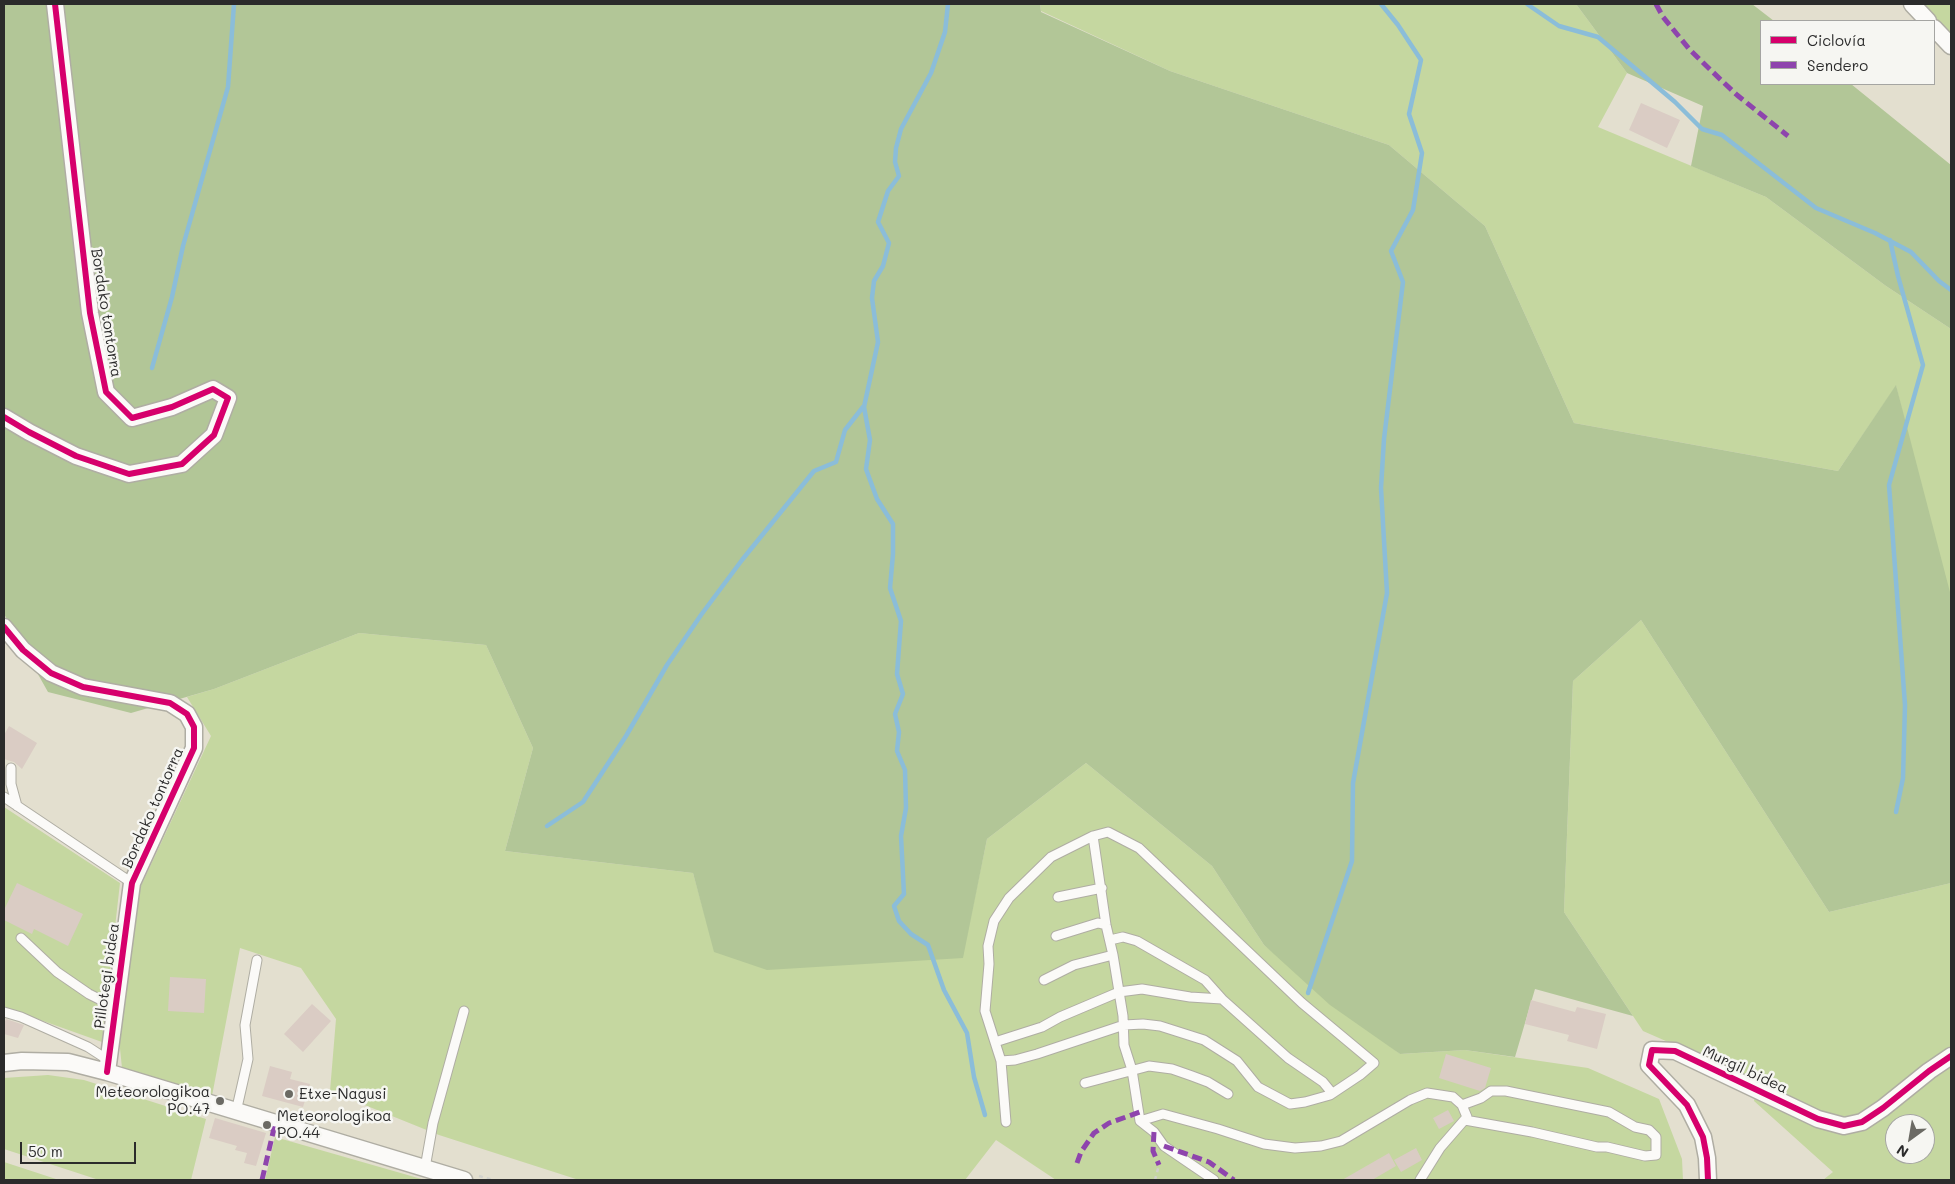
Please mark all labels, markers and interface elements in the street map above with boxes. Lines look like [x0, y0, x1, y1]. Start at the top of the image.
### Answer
legend [1760, 20, 1935, 85]
text: Ciclovía [1807, 30, 1866, 50]
text: Sendero [1807, 55, 1868, 75]
street label: Bordako tontorra [87, 247, 125, 379]
street label: Bordako tontorra [118, 745, 188, 871]
street label: Pillotegi bidea [91, 922, 123, 1030]
street label: Murgil bidea [1700, 1042, 1790, 1098]
place label: Meteorologikoa PO.47 [95, 1083, 210, 1118]
place label: Etxe-Nagusi [299, 1085, 387, 1103]
marker: Etxe-Nagusi [283, 1088, 295, 1100]
marker: Meteorologikoa PO.47 [214, 1095, 226, 1107]
place label: Meteorologikoa PO.44 [277, 1107, 392, 1142]
north arrow [1885, 1114, 1935, 1164]
marker: Meteorologikoa PO.44 [261, 1119, 273, 1131]
scale bar [22, 1132, 139, 1164]
text: N [1893, 1140, 1912, 1162]
text: 50 m [28, 1141, 63, 1161]

